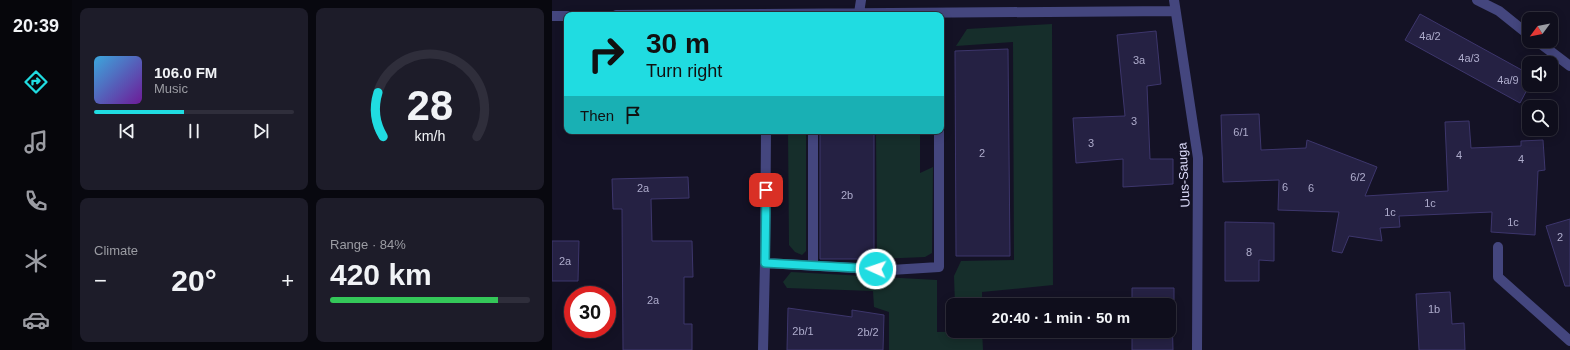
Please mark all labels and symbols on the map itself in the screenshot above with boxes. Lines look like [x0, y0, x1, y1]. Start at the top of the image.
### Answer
north arrow [1522, 12, 1558, 48]
house number: 4a/2 [1419, 30, 1441, 42]
house number: 4a/3 [1458, 52, 1480, 64]
house number: 3a [1133, 54, 1146, 66]
house number: 4a/9 [1497, 74, 1519, 86]
house number: 3 [1131, 115, 1137, 127]
house number: 6/1 [1233, 126, 1249, 138]
house number: 3 [1088, 137, 1094, 149]
street label: Uus-Sauga [1174, 141, 1193, 208]
house number: 2 [979, 147, 985, 159]
house number: 4 [1456, 149, 1462, 161]
house number: 4 [1518, 153, 1524, 165]
house number: 6/2 [1350, 171, 1366, 183]
pin [749, 173, 783, 207]
house number: 6 [1282, 181, 1288, 193]
house number: 2a [637, 182, 650, 194]
house number: 6 [1308, 182, 1314, 194]
house number: 2b [841, 189, 853, 201]
house number: 1c [1424, 197, 1436, 209]
house number: 1c [1384, 206, 1396, 218]
house number: 1c [1507, 216, 1519, 228]
house number: 2 [1557, 231, 1563, 243]
house number: 8 [1246, 246, 1252, 258]
position arrow [855, 248, 897, 290]
house number: 2a [559, 255, 572, 267]
speed limit sign: 30 [564, 286, 616, 338]
house number: 2a [647, 294, 660, 306]
house number: 1b [1428, 303, 1440, 315]
house number: 2b/1 [792, 325, 814, 337]
house number: 2b/2 [857, 326, 879, 338]

